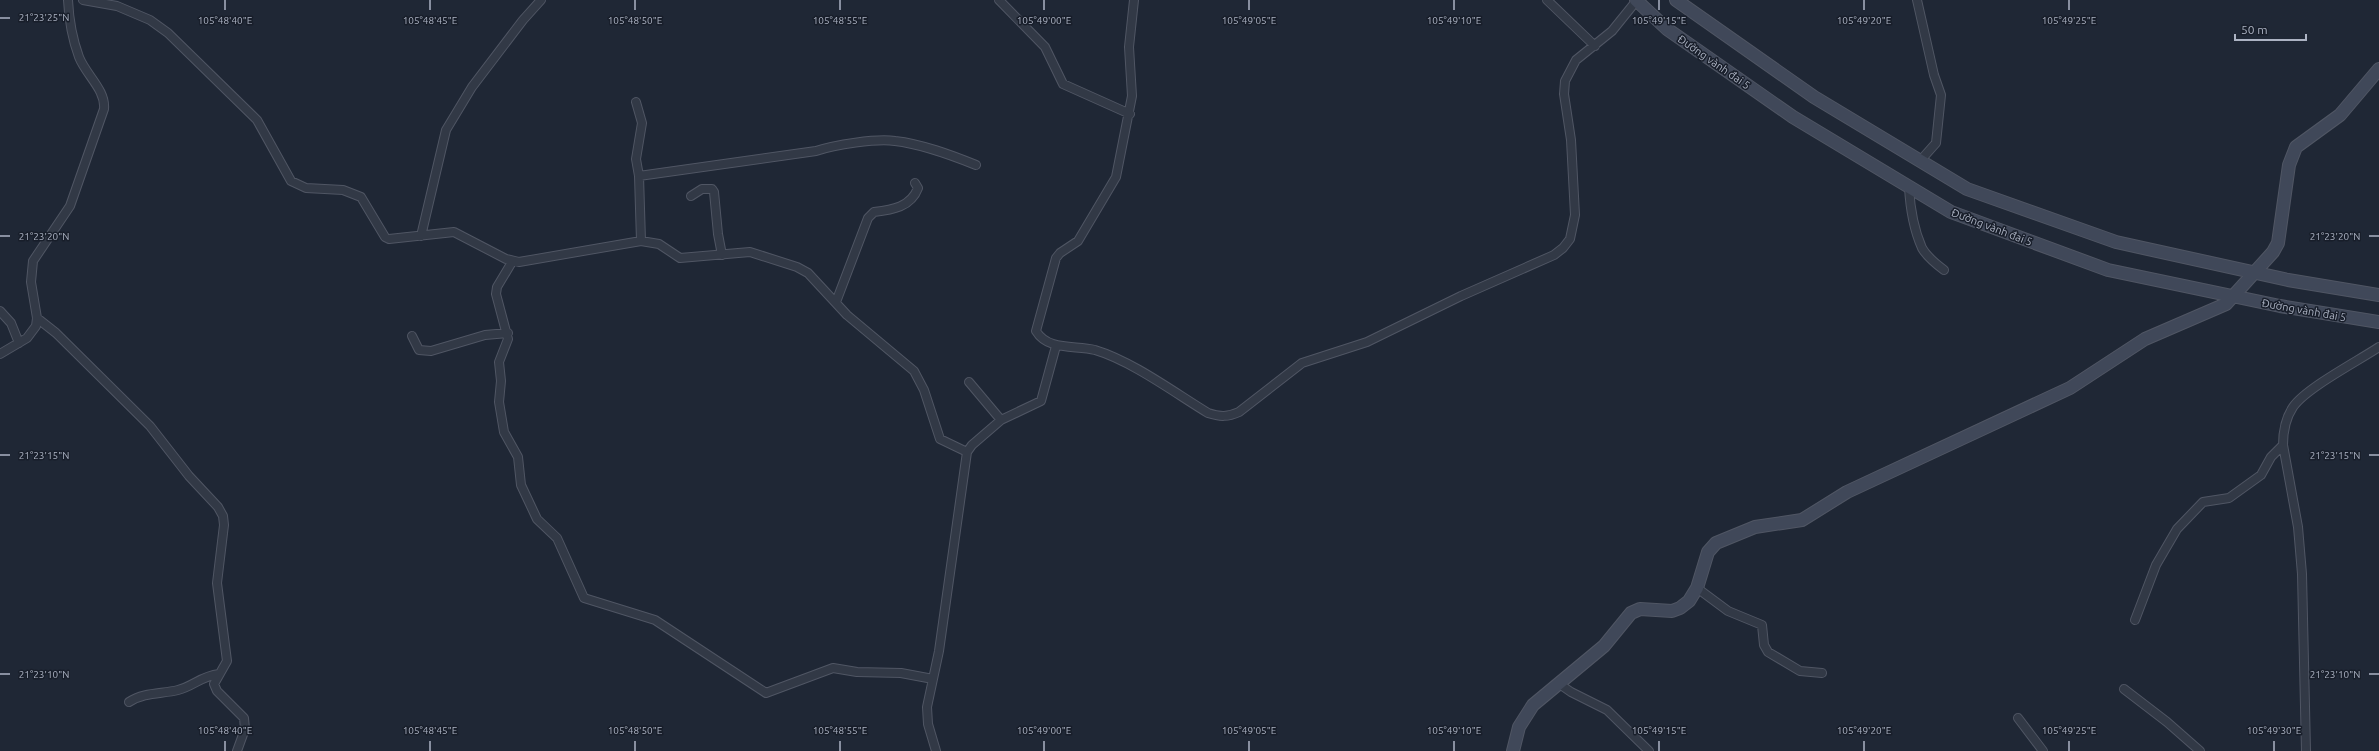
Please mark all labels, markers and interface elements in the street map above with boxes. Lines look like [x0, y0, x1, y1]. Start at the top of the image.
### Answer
text: 21°23'25"N [19, 12, 69, 23]
text: 105°48'40"E [198, 15, 253, 26]
text: 105°48'45"E [403, 15, 458, 26]
text: 105°48'50"E [608, 15, 663, 26]
text: 105°48'55"E [813, 15, 868, 26]
text: 105°49'00"E [1017, 15, 1072, 26]
text: 105°49'05"E [1222, 15, 1277, 26]
text: 105°49'10"E [1427, 15, 1482, 26]
text: 105°49'15"E [1632, 15, 1687, 26]
text: 105°49'20"E [1837, 15, 1892, 26]
text: 105°49'25"E [2042, 15, 2097, 26]
scale bar [2235, 16, 2306, 42]
text: 50 m [2241, 23, 2268, 36]
street label: Đường vành đai 5 [1676, 33, 1752, 91]
street label: Đường vành đai 5 [1950, 206, 2034, 248]
text: 21°23'20"N [19, 231, 69, 242]
text: 21°23'20"N [2310, 231, 2360, 242]
street label: Đường vành đai 5 [2261, 297, 2347, 323]
text: 21°23'15"N [19, 450, 69, 461]
text: 21°23'15"N [2310, 450, 2360, 461]
text: 21°23'10"N [19, 669, 69, 680]
text: 21°23'10"N [2310, 669, 2360, 680]
text: 105°48'40"E [198, 725, 253, 736]
text: 105°48'45"E [403, 725, 458, 736]
text: 105°48'50"E [608, 725, 663, 736]
text: 105°48'55"E [813, 725, 868, 736]
text: 105°49'00"E [1017, 725, 1072, 736]
text: 105°49'05"E [1222, 725, 1277, 736]
text: 105°49'10"E [1427, 725, 1482, 736]
text: 105°49'15"E [1632, 725, 1687, 736]
text: 105°49'20"E [1837, 725, 1892, 736]
text: 105°49'25"E [2042, 725, 2097, 736]
text: 105°49'30"E [2247, 725, 2302, 736]

